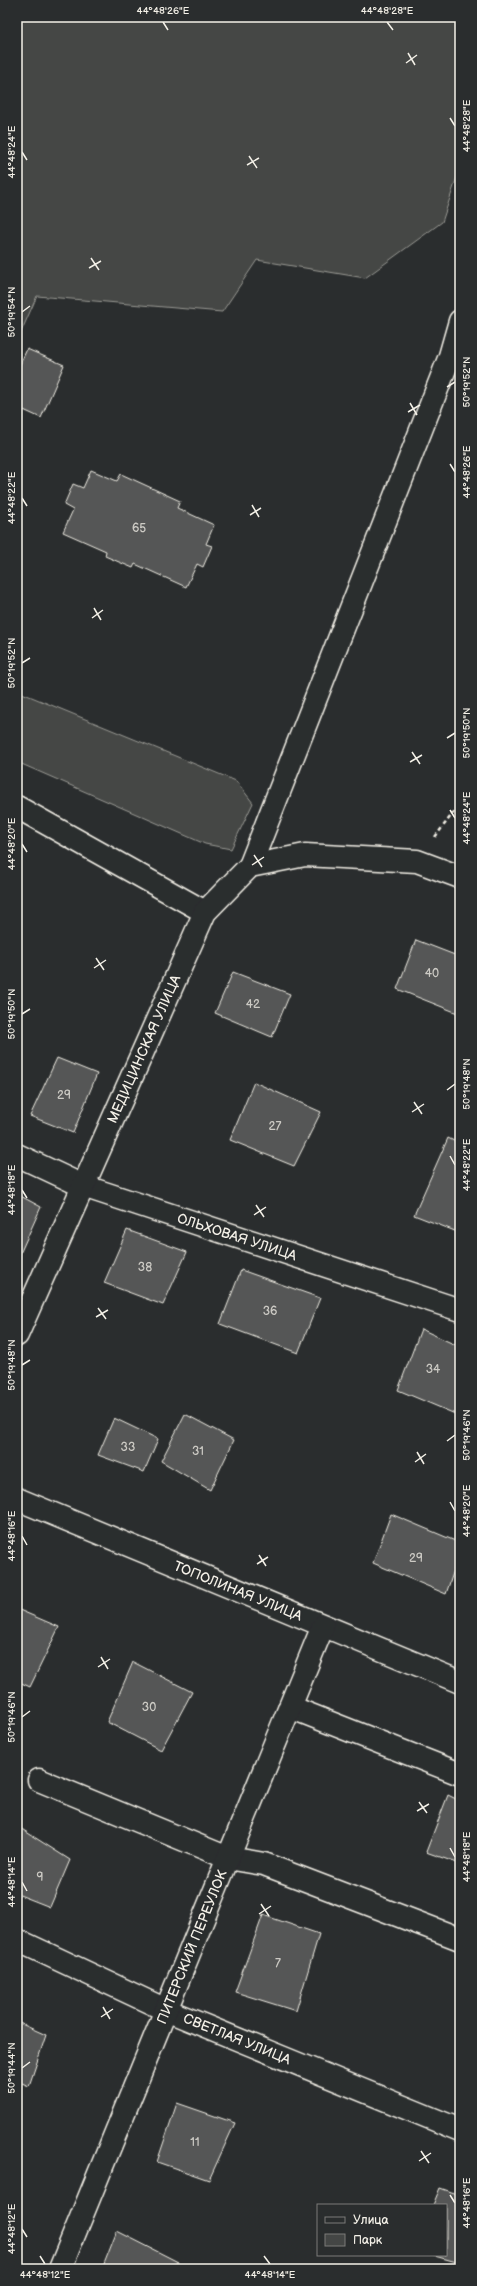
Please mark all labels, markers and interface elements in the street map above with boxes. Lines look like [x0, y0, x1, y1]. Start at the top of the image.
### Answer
text: 44°48'26"E [137, 5, 190, 17]
text: 44°48'28"E [361, 5, 414, 17]
text: 44°48'28"E [461, 99, 473, 152]
text: 44°48'24"E [6, 125, 18, 178]
text: 50°19'54"N [6, 286, 18, 338]
text: 50°19'52"N [461, 357, 473, 408]
text: 44°48'26"E [461, 445, 473, 498]
text: 44°48'22"E [6, 471, 18, 524]
house number: 65 [132, 521, 146, 536]
text: 50°19'52"N [6, 638, 18, 689]
text: 50°19'50"N [461, 708, 473, 758]
text: 44°48'24"E [461, 791, 473, 844]
text: 44°48'20"E [6, 817, 18, 870]
house number: 40 [425, 966, 439, 981]
street label: МЕДИЦИНСКАЯ УЛИЦА [104, 972, 185, 1126]
text: 50°19'50"N [6, 989, 18, 1039]
house number: 42 [246, 997, 260, 1012]
text: 50°19'48"N [461, 1058, 473, 1110]
house number: 29 [57, 1088, 71, 1103]
house number: 27 [269, 1119, 282, 1134]
text: 44°48'22"E [461, 1138, 473, 1191]
text: 44°48'18"E [6, 1164, 18, 1215]
street label: ОЛЬХОВАЯ УЛИЦА [175, 1210, 299, 1265]
house number: 38 [138, 1260, 152, 1275]
house number: 36 [263, 1304, 277, 1319]
text: 50°19'48"N [6, 1339, 18, 1391]
house number: 34 [426, 1362, 441, 1377]
text: 50°19'46"N [461, 1409, 473, 1461]
house number: 33 [121, 1440, 135, 1455]
house number: 31 [192, 1444, 204, 1459]
text: 44°48'20"E [461, 1484, 473, 1537]
text: 44°48'16"E [6, 1510, 18, 1561]
house number: 29 [409, 1551, 423, 1566]
street label: ТОПОЛИНАЯ УЛИЦА [171, 1557, 305, 1625]
text: 50°19'46"N [6, 1691, 18, 1743]
house number: 30 [142, 1700, 156, 1715]
text: 44°48'18"E [461, 1831, 473, 1882]
text: 44°48'14"E [6, 1856, 18, 1907]
street label: ПИТЕРСКИЙ ПЕРЕУЛОК [153, 1867, 231, 2026]
house number: 9 [37, 1870, 44, 1885]
house number: 7 [275, 1956, 281, 1971]
street label: СВЕТЛАЯ УЛИЦА [181, 2010, 294, 2068]
text: 50°19'44"N [6, 2042, 18, 2094]
house number: 11 [190, 2135, 200, 2150]
text: 44°48'16"E [461, 2177, 473, 2228]
text: 44°48'12"E [6, 2203, 18, 2254]
legend [317, 2204, 447, 2256]
text: Улица [353, 2213, 389, 2228]
text: Парк [353, 2233, 383, 2248]
text: 44°48'12"E [20, 2269, 71, 2281]
text: 44°48'14"E [245, 2269, 296, 2281]

